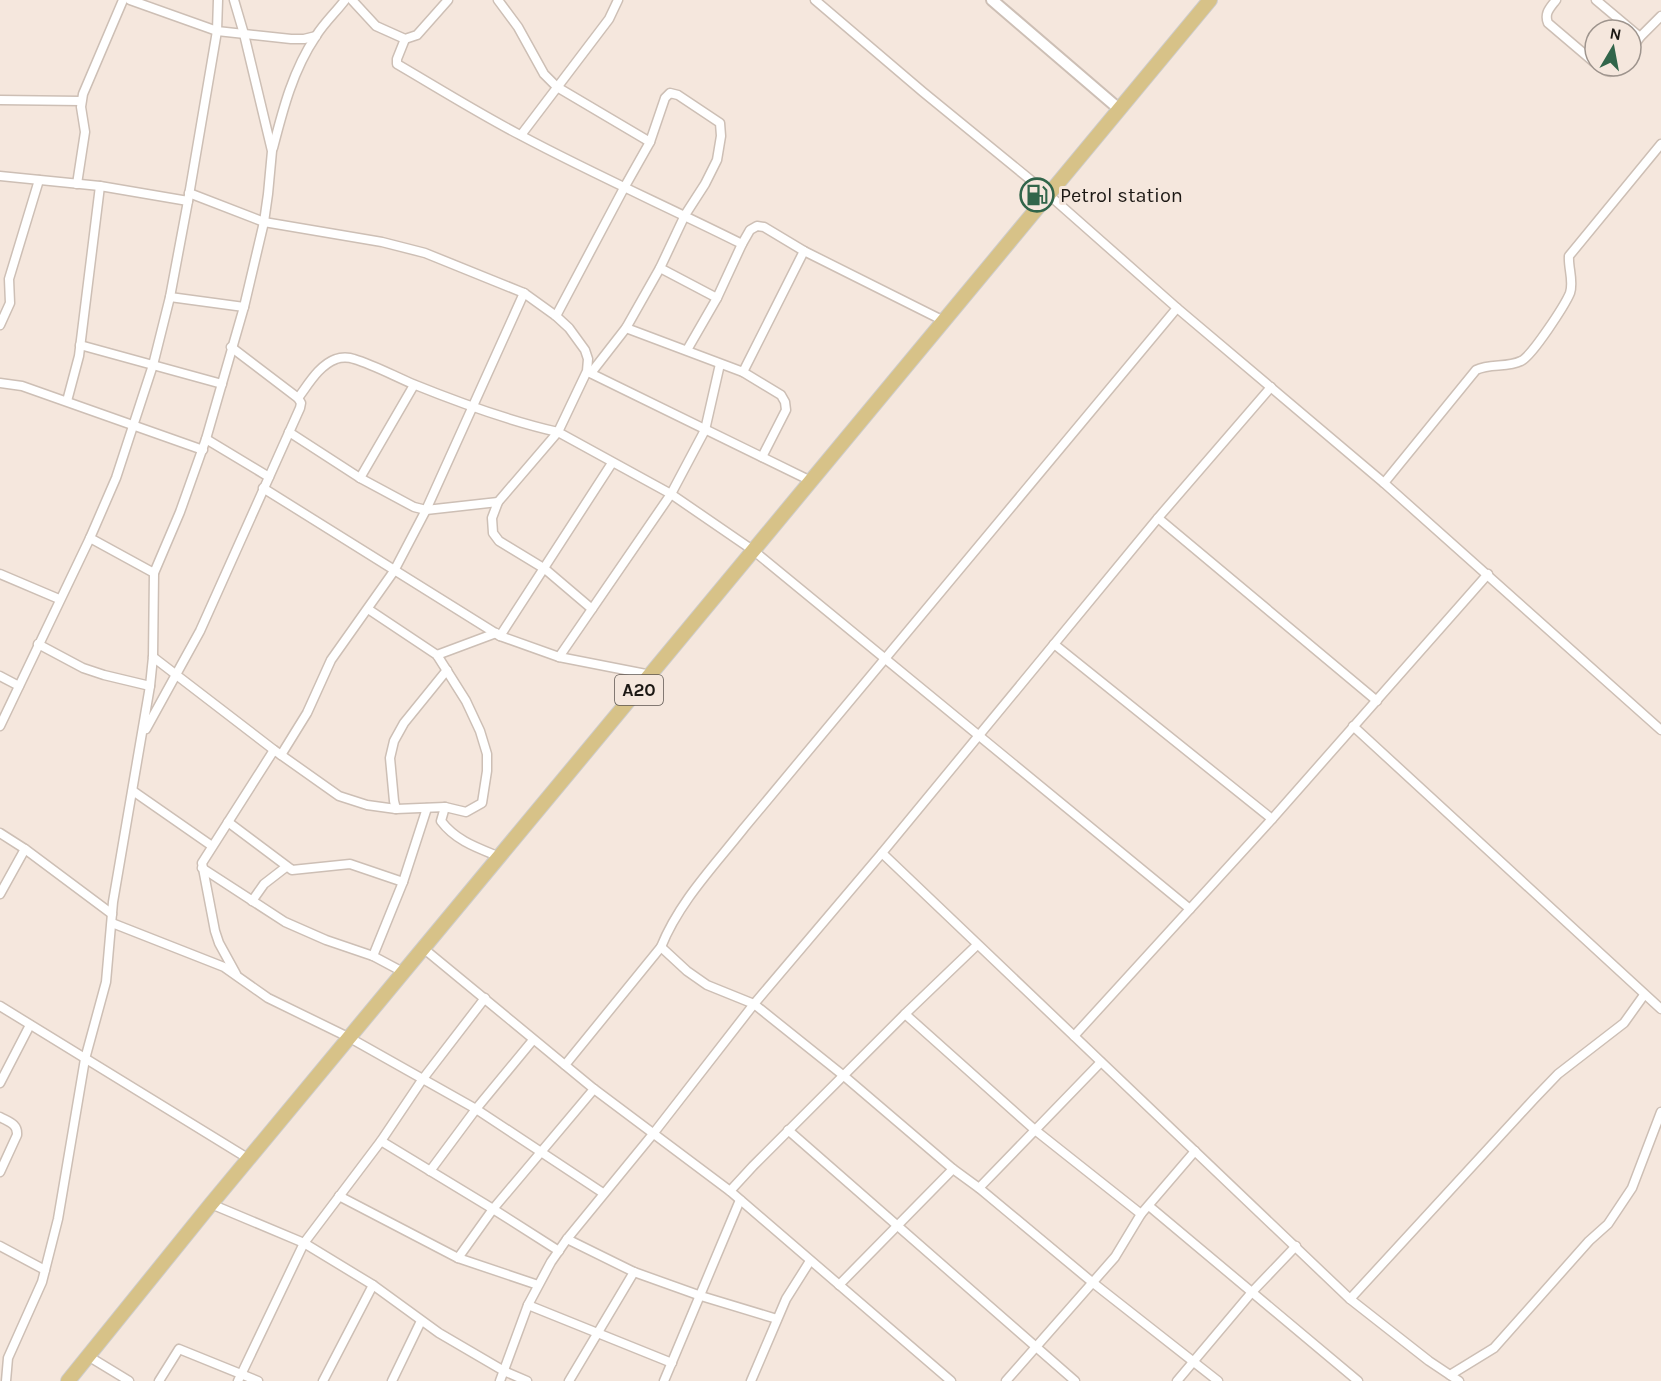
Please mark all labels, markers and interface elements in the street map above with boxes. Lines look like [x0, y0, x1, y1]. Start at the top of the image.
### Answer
north arrow [1583, 18, 1643, 78]
text: N [1608, 23, 1623, 44]
fuel station icon: Petrol station [1019, 177, 1055, 213]
place label: Petrol station [1060, 184, 1183, 207]
road number: A20 [615, 675, 663, 705]

